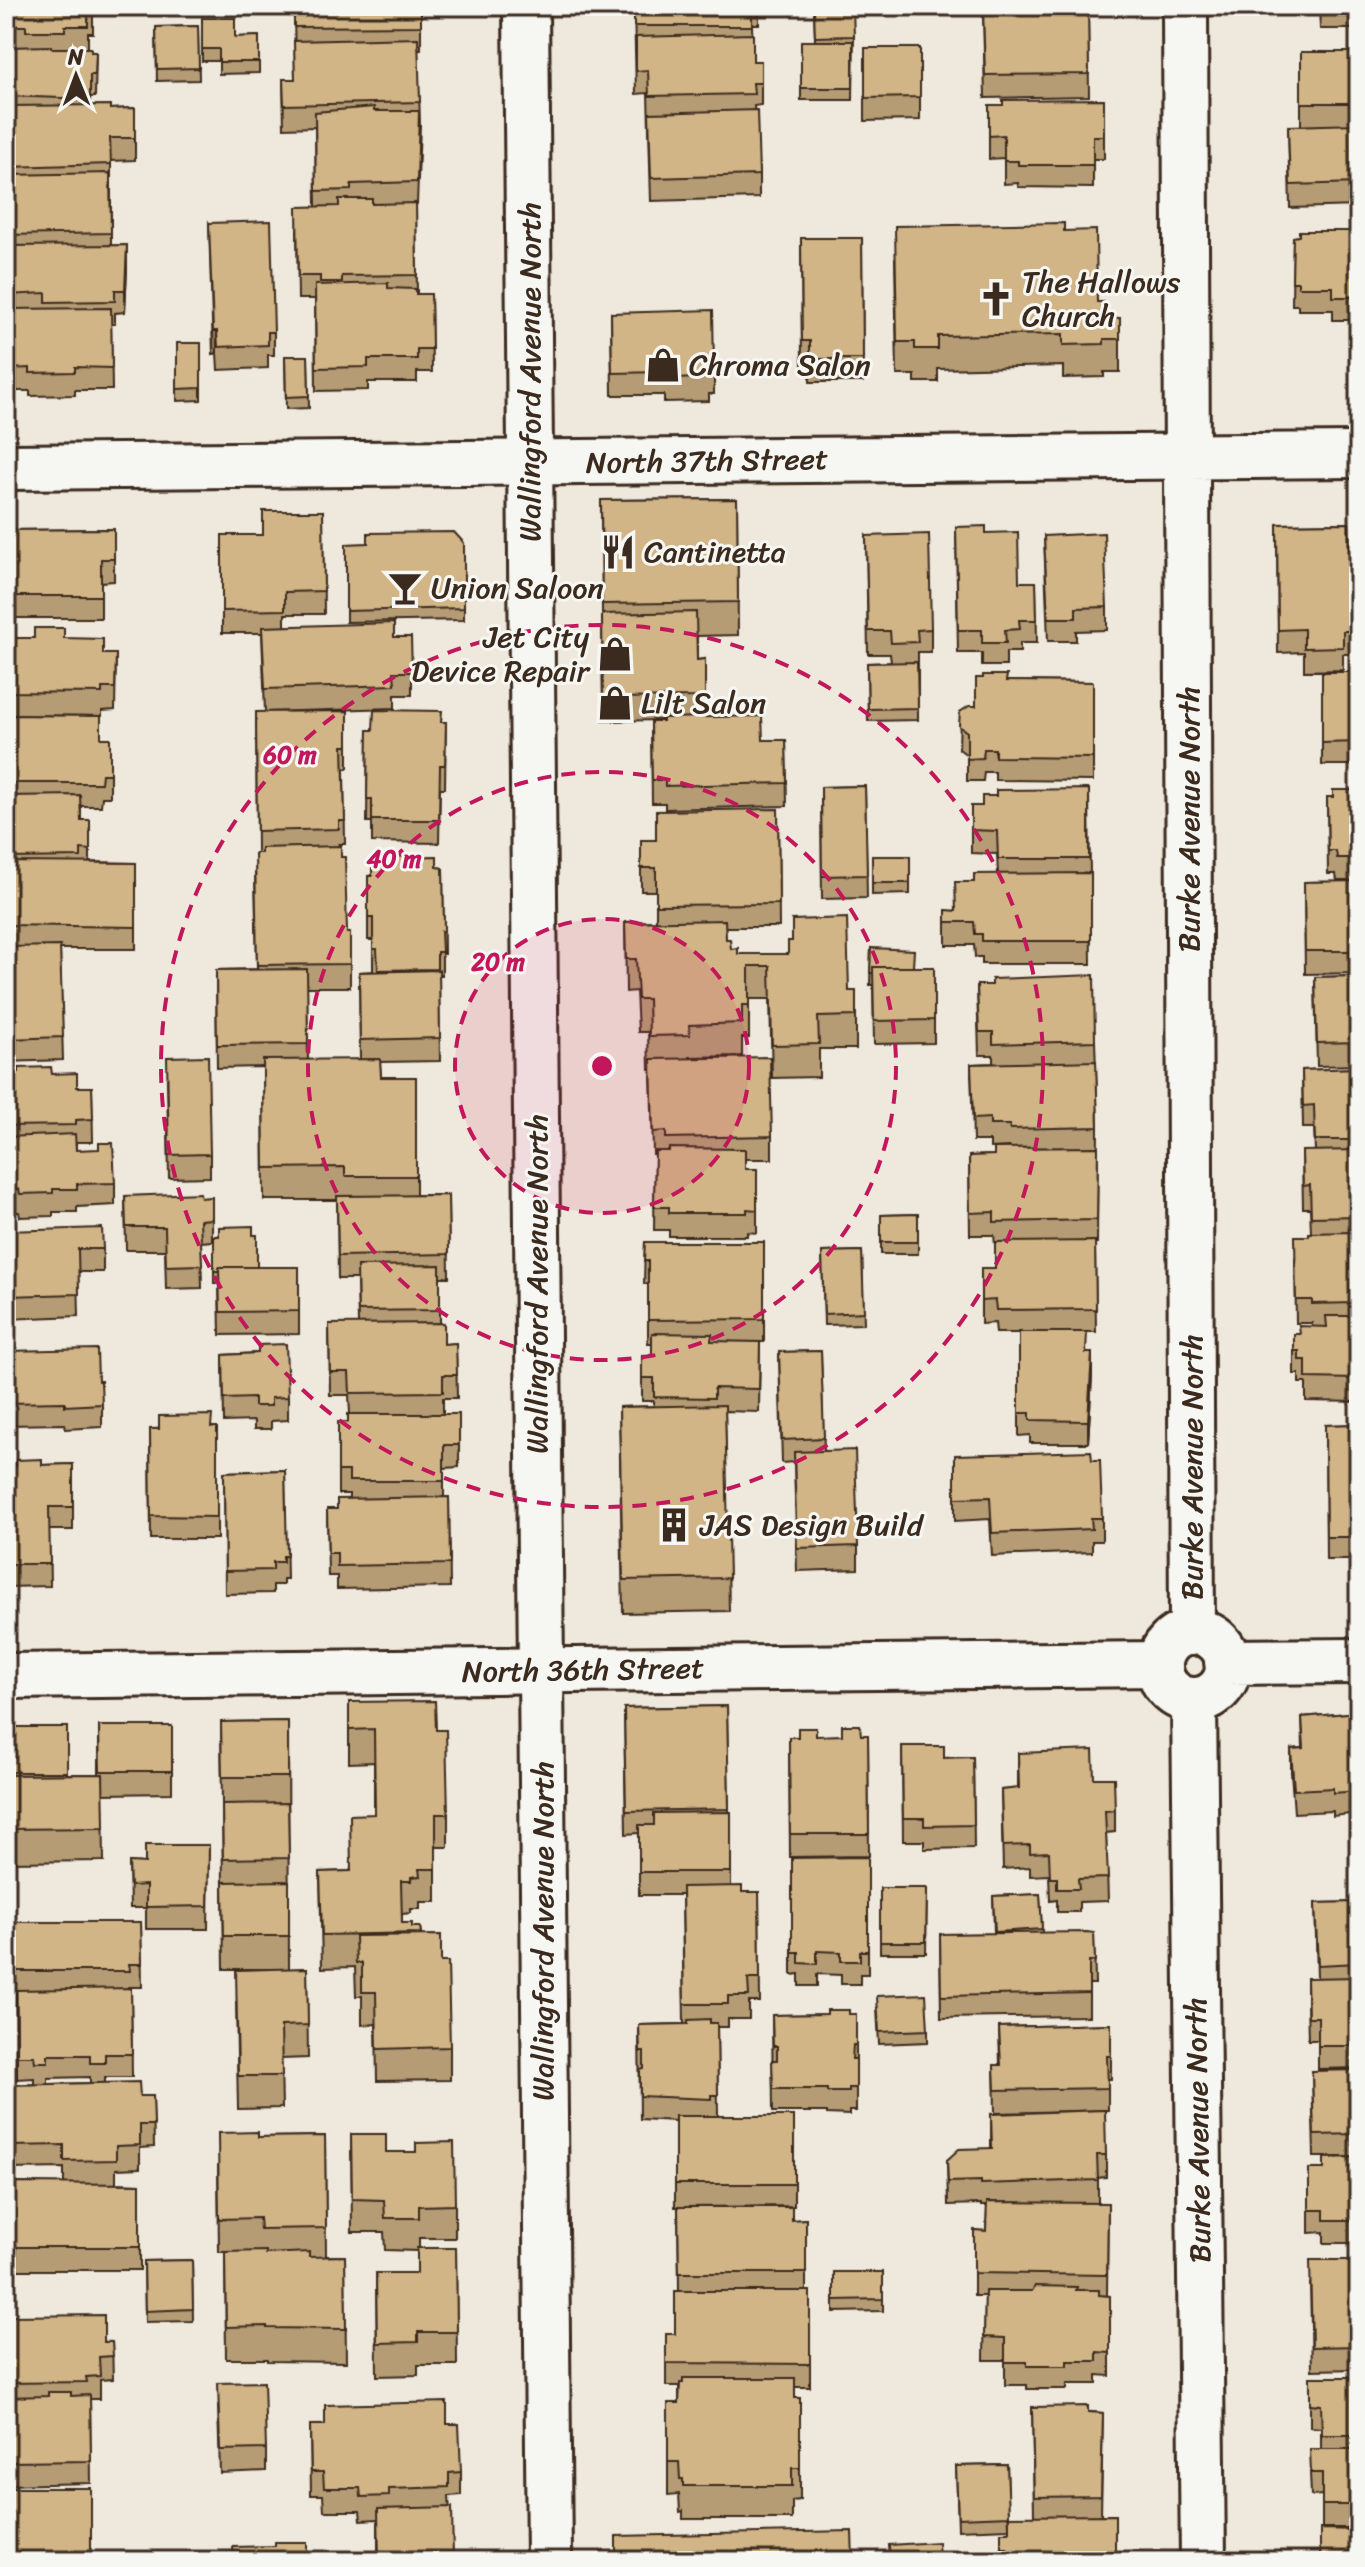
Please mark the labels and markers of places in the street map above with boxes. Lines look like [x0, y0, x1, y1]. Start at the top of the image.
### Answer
place label: The Hallows Church [1022, 255, 1181, 343]
church icon: The Hallows Church [977, 280, 1015, 318]
place label: Chroma Salon [689, 338, 871, 392]
shop icon: Chroma Salon [644, 346, 682, 384]
place label: Cantinetta [644, 525, 786, 579]
restaurant icon: Cantinetta [599, 533, 637, 571]
place label: Union Saloon [431, 561, 604, 615]
bar icon: Union Saloon [386, 569, 424, 607]
place label: Jet City Device Repair [411, 610, 591, 698]
shop icon: Jet City Device Repair [596, 635, 634, 673]
place label: Lilt Salon [641, 676, 766, 730]
shop icon: Lilt Salon [596, 684, 634, 722]
centre of rings [588, 1052, 616, 1080]
place label: JAS Design Build [699, 1498, 925, 1552]
building icon: JAS Design Build [655, 1506, 693, 1544]

